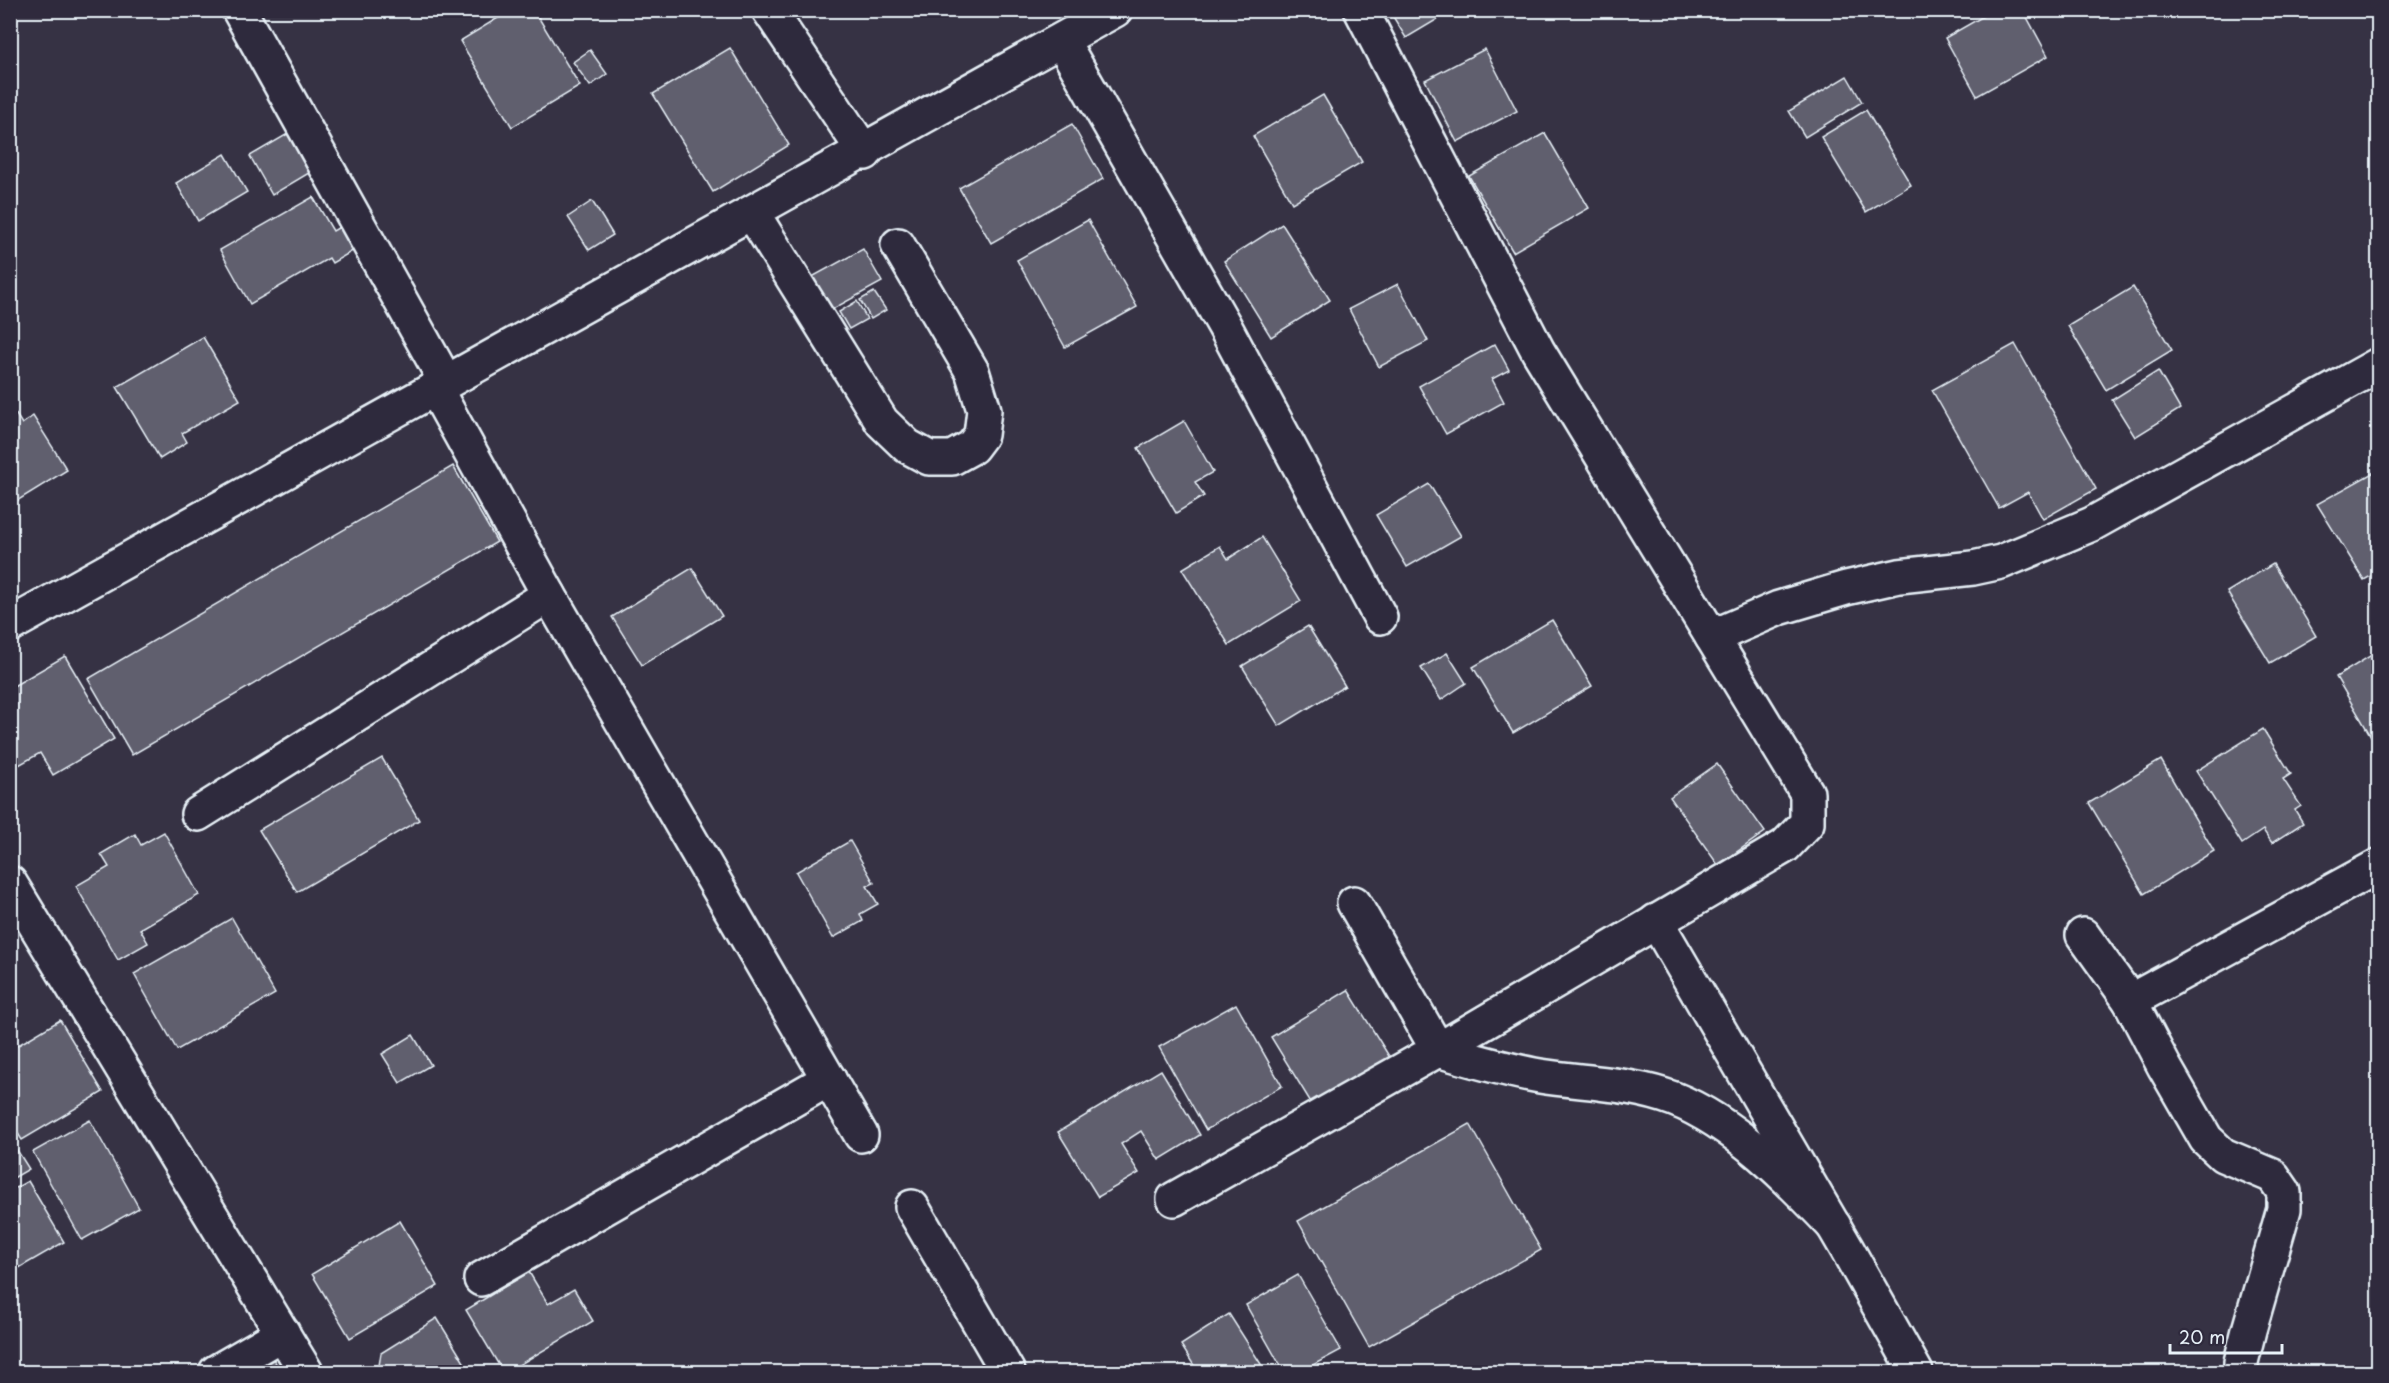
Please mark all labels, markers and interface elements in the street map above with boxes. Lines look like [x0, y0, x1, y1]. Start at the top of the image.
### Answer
scale bar [2170, 1317, 2282, 1355]
text: 20 m [2179, 1323, 2225, 1350]

